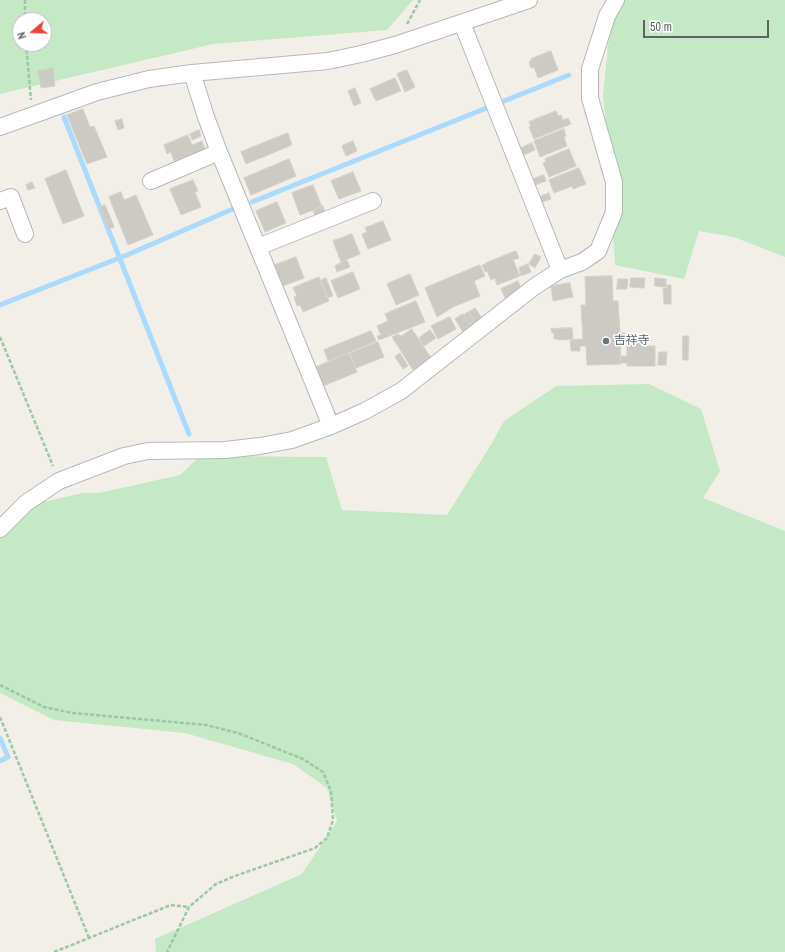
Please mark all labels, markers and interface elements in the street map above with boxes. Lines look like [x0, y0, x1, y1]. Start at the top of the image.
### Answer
north arrow [12, 12, 52, 52]
scale bar [645, 12, 771, 38]
text: 50 m [650, 19, 672, 35]
text: N [14, 30, 29, 41]
place label: 吉祥寺 [614, 334, 650, 348]
marker: 吉祥寺 [601, 336, 611, 346]

